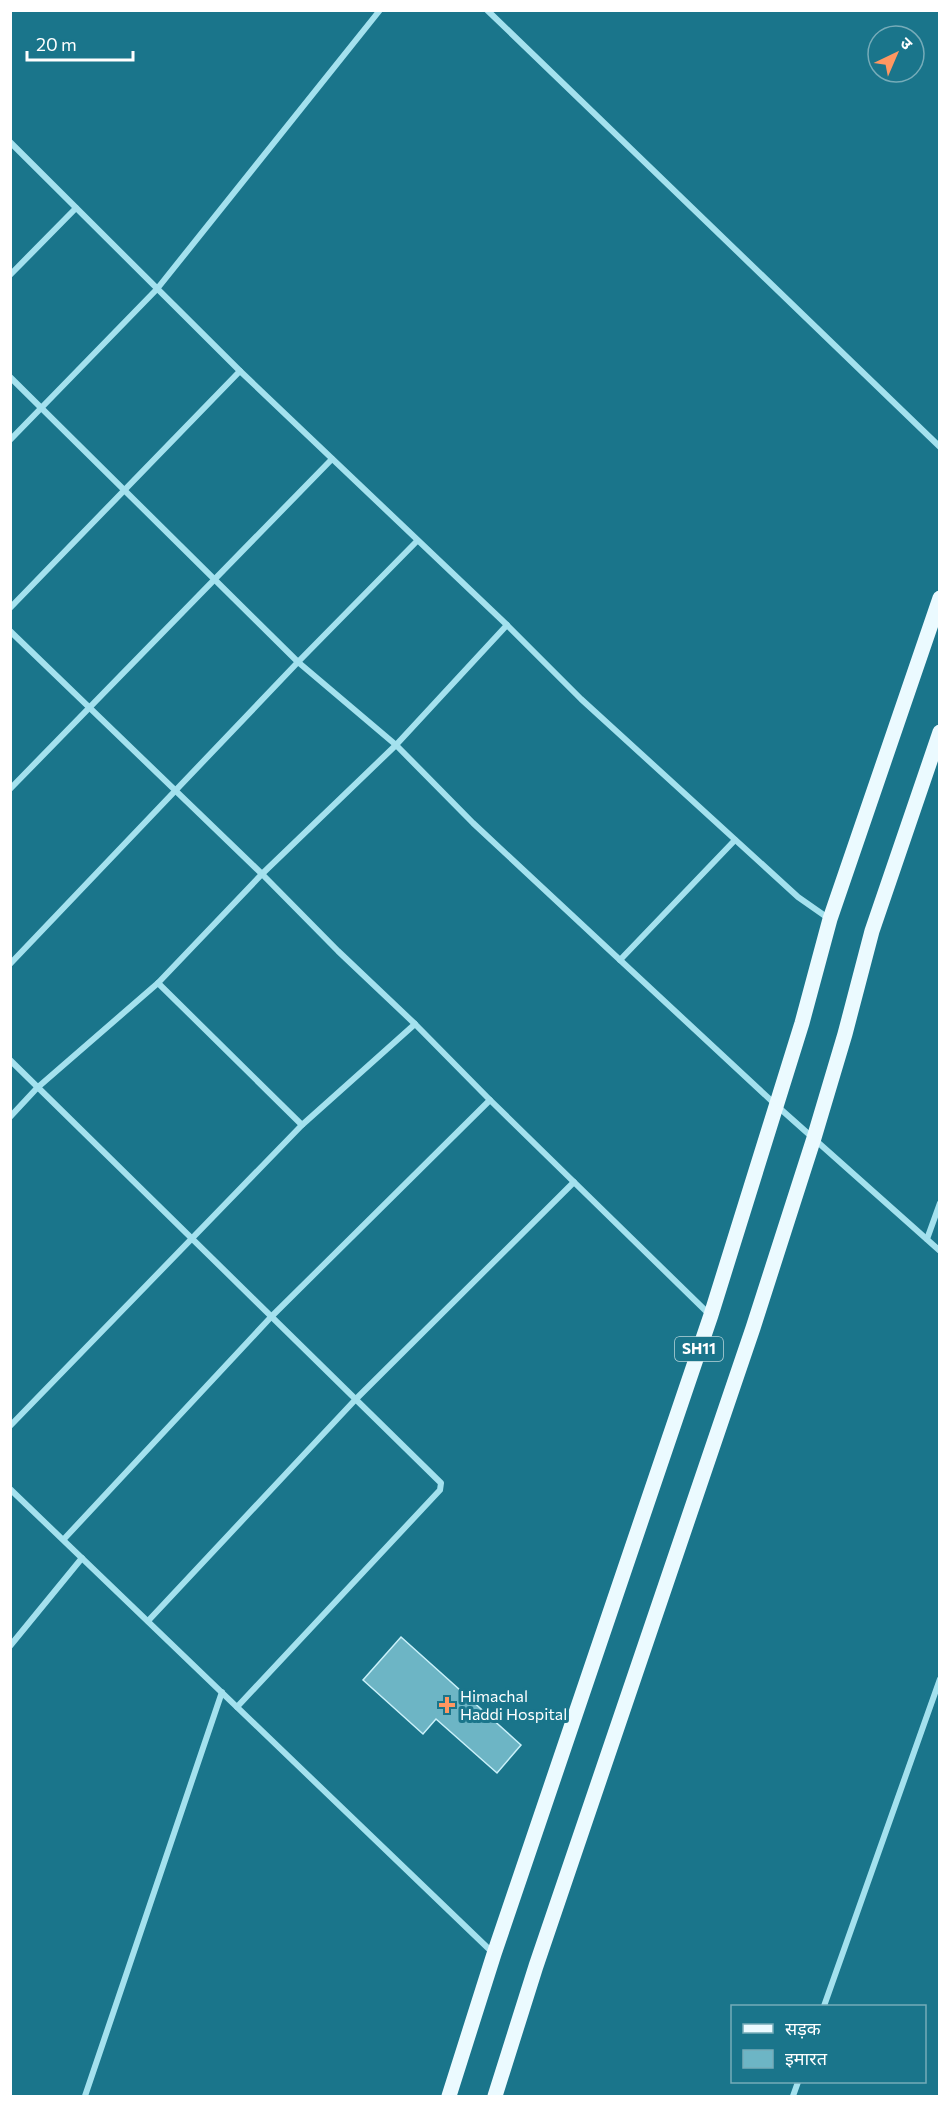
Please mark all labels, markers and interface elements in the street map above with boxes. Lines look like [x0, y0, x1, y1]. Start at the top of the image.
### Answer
scale bar [27, 24, 134, 62]
north arrow [866, 24, 926, 84]
text: 20 m [36, 33, 77, 55]
text: उ [897, 33, 917, 53]
road number: SH11 [675, 1337, 723, 1361]
place label: Himachal Haddi Hospital [460, 1686, 567, 1723]
marker: Himachal Haddi Hospital [438, 1696, 456, 1714]
legend [731, 2005, 926, 2083]
text: सड़क [785, 2017, 822, 2039]
text: इमारत [785, 2047, 828, 2069]

